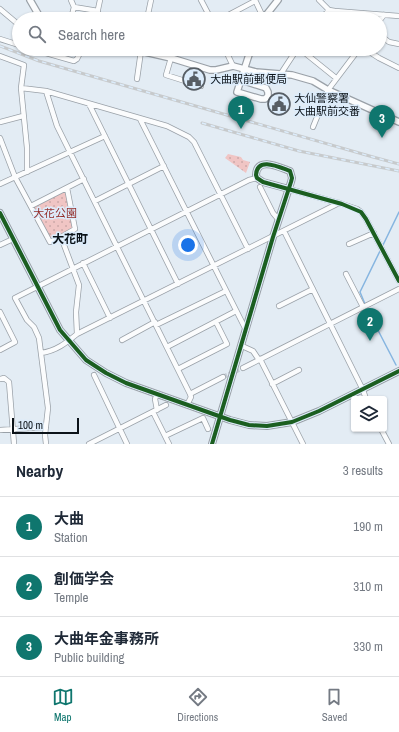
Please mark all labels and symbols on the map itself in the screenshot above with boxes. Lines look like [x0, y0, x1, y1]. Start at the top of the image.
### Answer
public building icon: 大曲駅前郵便局 [181, 66, 207, 92]
place label: 大曲駅前郵便局 [210, 72, 287, 86]
public building icon: 大仙警察署 大曲駅前交番 [266, 91, 292, 117]
place label: 大仙警察署 大曲駅前交番 [294, 91, 360, 118]
pin: 1 [228, 96, 254, 129]
pin: 3 [369, 105, 395, 138]
park label: 大花公園 [33, 206, 77, 220]
district label: 大花町 [52, 231, 88, 247]
your location [178, 235, 198, 255]
pin: 2 [357, 308, 383, 341]
scale bar [12, 416, 79, 435]

